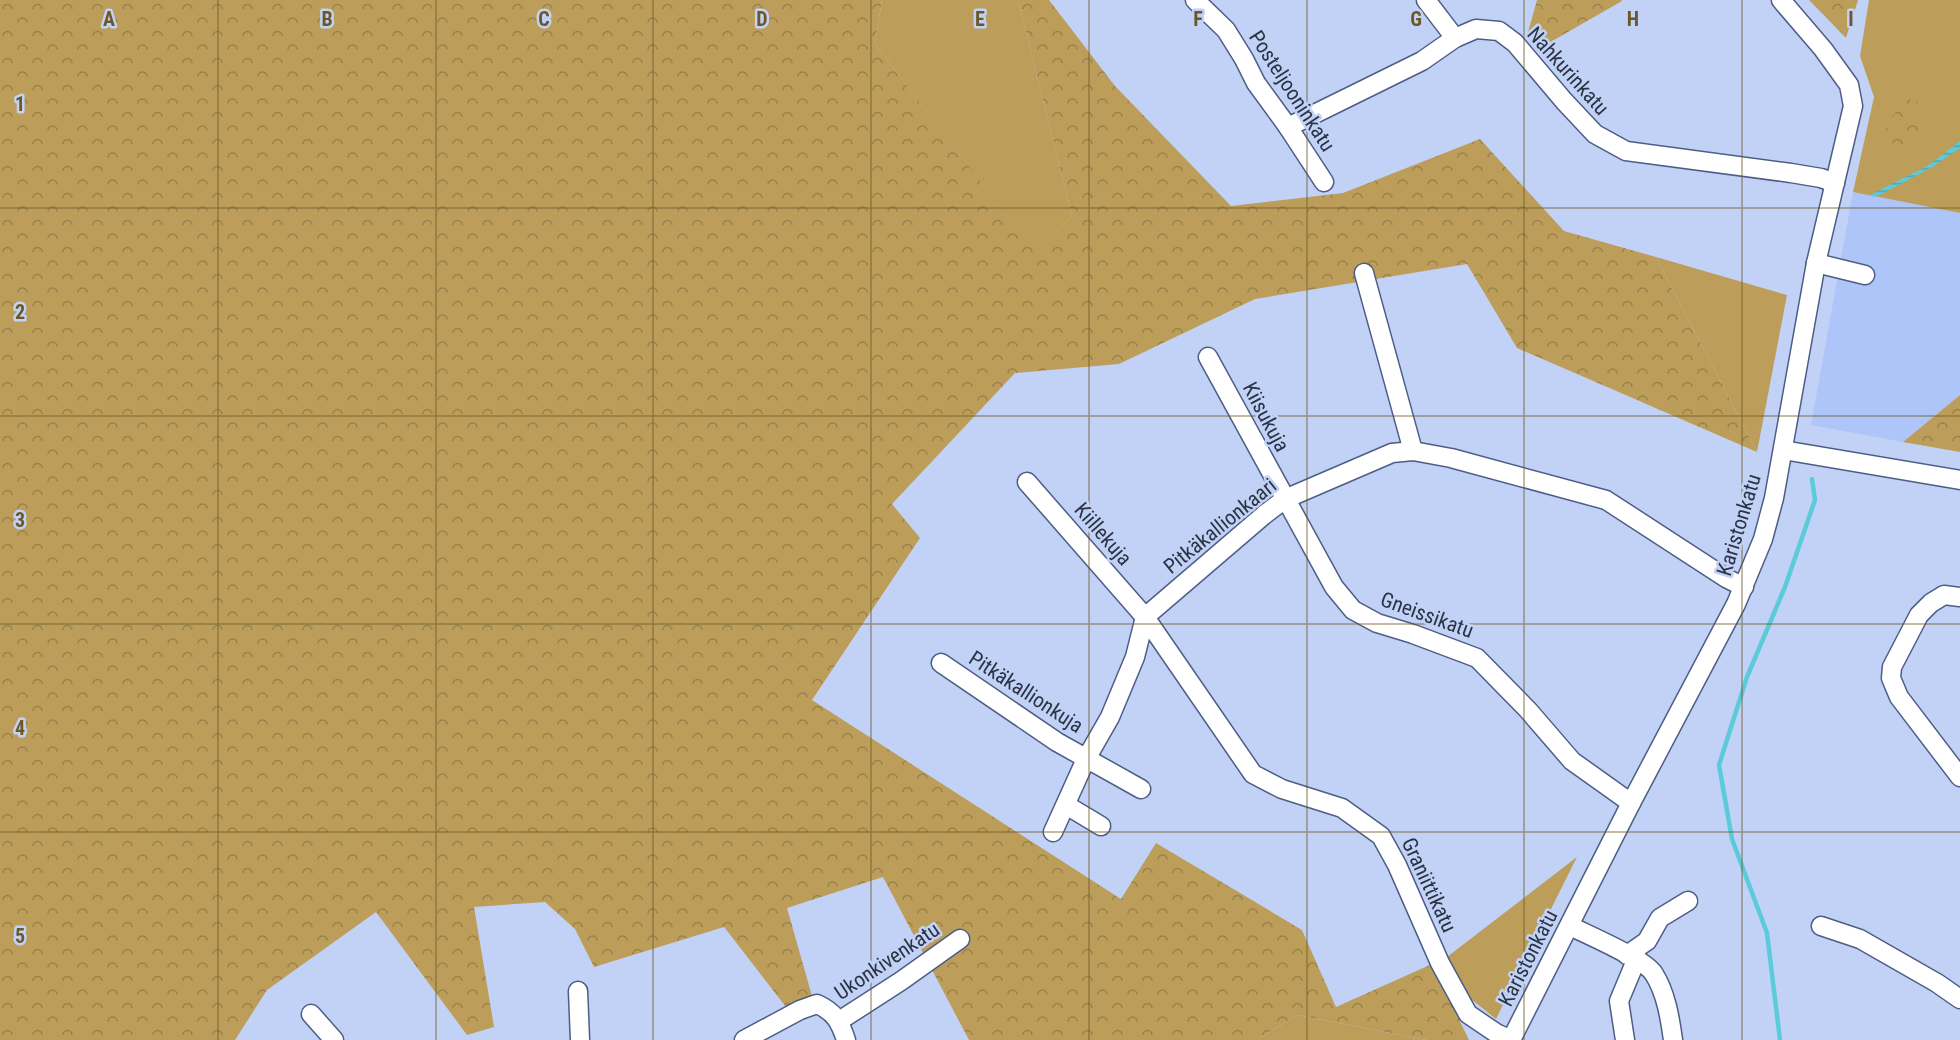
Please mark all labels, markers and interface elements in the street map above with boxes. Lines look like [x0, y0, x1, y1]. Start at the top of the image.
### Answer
text: A [103, 7, 115, 31]
text: B [321, 7, 333, 31]
text: C [538, 7, 550, 31]
text: D [756, 7, 768, 31]
text: E [975, 7, 985, 31]
text: F [1193, 7, 1203, 31]
text: G [1410, 7, 1422, 31]
text: H [1627, 7, 1639, 31]
text: I [1848, 7, 1854, 31]
street label: Nahkurinkatu [1522, 22, 1614, 120]
street label: Posteljooninkatu [1244, 26, 1340, 156]
text: 1 [15, 92, 25, 116]
text: 2 [15, 300, 25, 324]
street label: Kiisukuja [1238, 378, 1294, 456]
street label: Karistonkatu [1712, 471, 1766, 579]
street label: Pitkäkallionkaari [1159, 473, 1281, 579]
street label: Kiillekuja [1069, 498, 1137, 570]
text: 3 [15, 508, 25, 532]
street label: Gneissikatu [1377, 587, 1477, 643]
street label: Pitkäkallionkuja [964, 646, 1088, 738]
text: 4 [15, 716, 25, 740]
street label: Graniittikatu [1397, 834, 1461, 936]
street label: Karistonkatu [1493, 906, 1563, 1010]
street label: Ukonkivenkatu [830, 917, 944, 1005]
text: 5 [15, 924, 25, 948]

